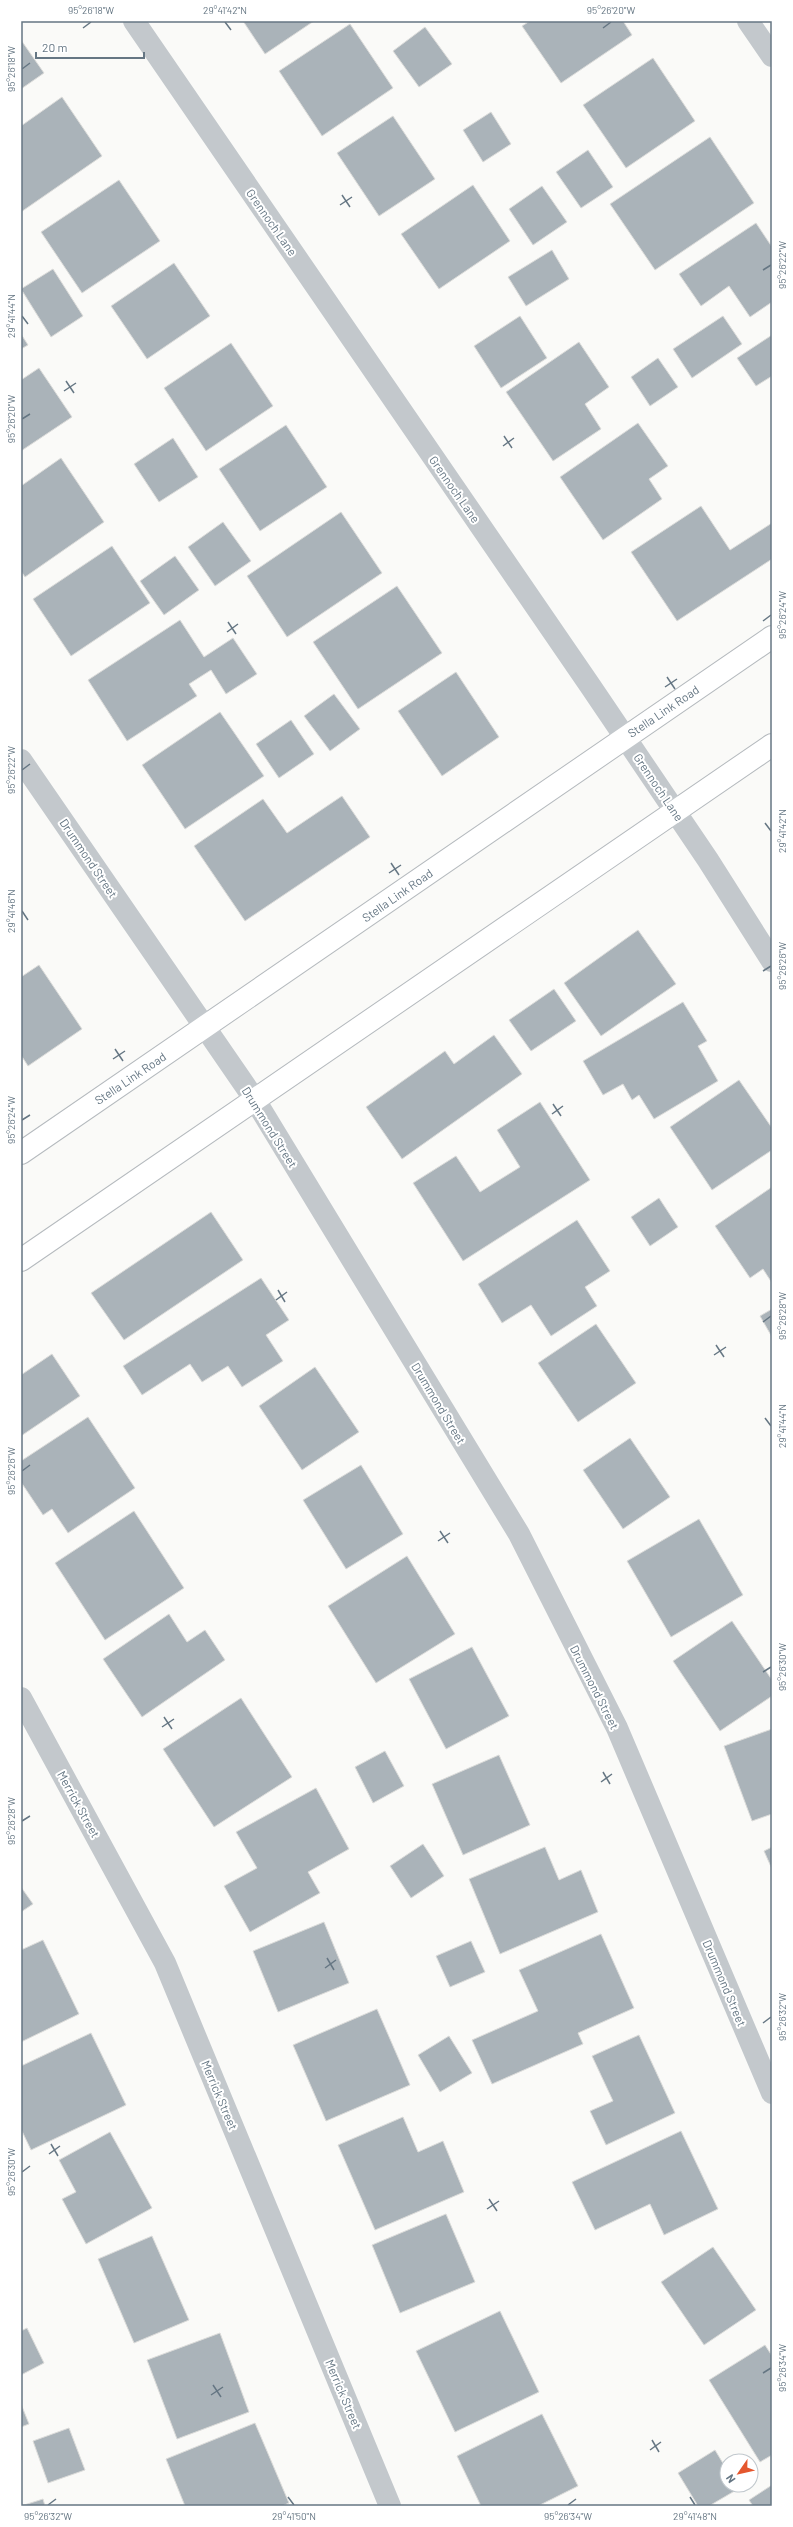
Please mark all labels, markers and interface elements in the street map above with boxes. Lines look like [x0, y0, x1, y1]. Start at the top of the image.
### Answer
text: 95°26'18"W [68, 4, 114, 16]
text: 29°41'42"N [203, 4, 247, 16]
text: 95°26'20"W [587, 4, 635, 16]
scale bar [36, 34, 144, 60]
text: 20 m [42, 40, 68, 54]
text: 95°26'18"W [5, 46, 17, 92]
street label: Grennoch Lane [244, 186, 300, 258]
text: 95°26'22"W [776, 241, 788, 289]
text: 29°41'44"N [5, 294, 17, 338]
text: 95°26'20"W [5, 395, 17, 443]
street label: Grennoch Lane [427, 453, 483, 525]
text: 95°26'24"W [776, 591, 788, 639]
street label: Stella Link Road [625, 682, 701, 740]
text: 95°26'22"W [5, 746, 17, 794]
street label: Grennoch Lane [631, 751, 687, 823]
text: 29°41'42"N [776, 809, 788, 853]
street label: Drummond Street [57, 816, 121, 900]
street label: Stella Link Road [359, 865, 435, 925]
text: 29°41'46"N [5, 889, 17, 933]
text: 95°26'26"W [776, 942, 788, 990]
street label: Stella Link Road [92, 1049, 168, 1107]
street label: Drummond Street [240, 1084, 300, 1170]
text: 95°26'24"W [5, 1096, 17, 1144]
text: 95°26'28"W [776, 1292, 788, 1340]
street label: Drummond Street [409, 1360, 469, 1446]
text: 29°41'44"N [776, 1404, 788, 1448]
text: 95°26'26"W [5, 1447, 17, 1495]
street label: Drummond Street [568, 1643, 622, 1731]
text: 95°26'30"W [776, 1643, 788, 1691]
street label: Merrick Street [55, 1768, 103, 1840]
text: 95°26'28"W [5, 1797, 17, 1845]
street label: Drummond Street [700, 1938, 750, 2028]
text: 95°26'32"W [776, 1993, 788, 2041]
street label: Merrick Street [199, 2058, 241, 2132]
text: 95°26'30"W [5, 2148, 17, 2196]
text: 95°26'34"W [776, 2344, 788, 2392]
street label: Merrick Street [323, 2357, 365, 2431]
north arrow [719, 2453, 759, 2493]
text: N [723, 2472, 738, 2486]
text: 95°26'32"W [24, 2510, 72, 2522]
text: 29°41'50"N [272, 2510, 316, 2522]
text: 95°26'34"W [544, 2510, 592, 2522]
text: 29°41'48"N [673, 2510, 717, 2522]

